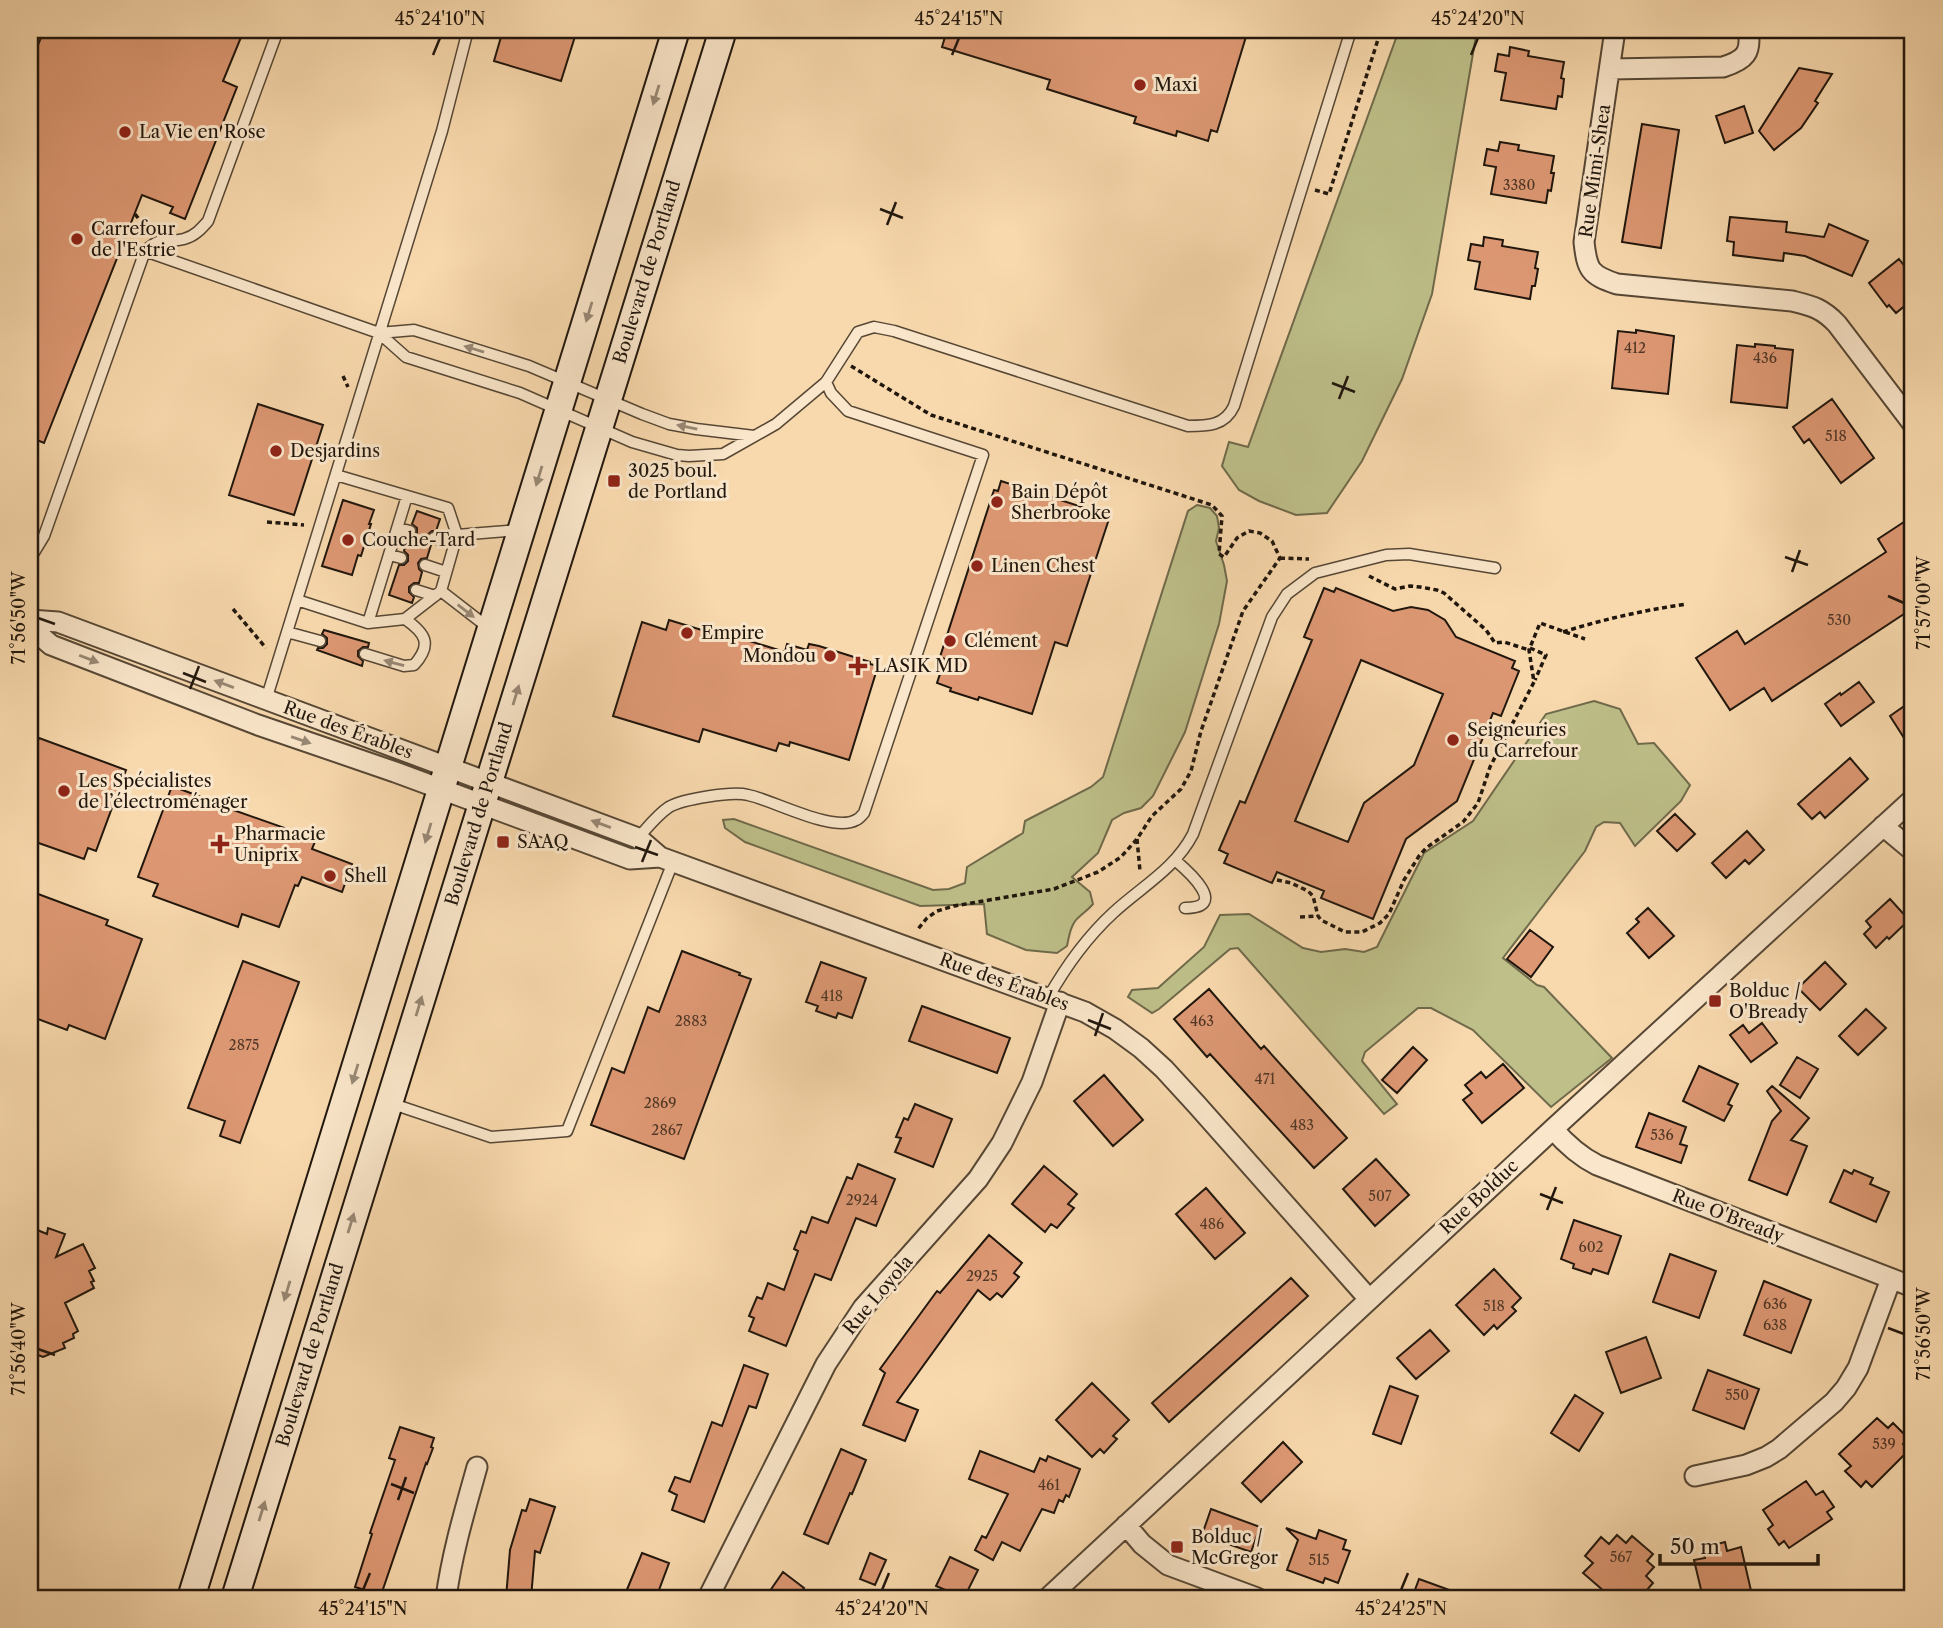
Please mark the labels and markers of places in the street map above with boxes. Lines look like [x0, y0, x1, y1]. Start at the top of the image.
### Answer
place label: Maxi [1154, 74, 1198, 96]
marker: Maxi [1132, 77, 1148, 93]
place label: La Vie en Rose [139, 121, 266, 143]
marker: La Vie en Rose [117, 124, 133, 140]
place label: Carrefour de l'Estrie [91, 218, 176, 261]
marker: Carrefour de l'Estrie [69, 231, 85, 247]
place label: Desjardins [290, 440, 380, 462]
marker: Desjardins [268, 443, 284, 459]
place label: 3025 boul. de Portland [628, 460, 727, 503]
marker: 3025 boul. de Portland [606, 473, 622, 489]
place label: Bain Dépôt Sherbrooke [1011, 481, 1111, 524]
marker: Bain Dépôt Sherbrooke [989, 494, 1005, 510]
place label: Couche-Tard [362, 529, 475, 551]
marker: Couche-Tard [340, 532, 356, 548]
place label: Linen Chest [991, 555, 1096, 577]
marker: Linen Chest [969, 558, 985, 574]
place label: Empire [701, 622, 764, 644]
marker: Empire [679, 625, 695, 641]
place label: Clément [964, 630, 1038, 652]
marker: Clément [942, 633, 958, 649]
place label: Mondou [743, 645, 816, 667]
marker: Mondou [822, 648, 838, 664]
place label: LASIK MD [874, 655, 968, 677]
marker: LASIK MD [848, 656, 868, 676]
place label: Seigneuries du Carrefour [1467, 719, 1579, 762]
marker: Seigneuries du Carrefour [1445, 732, 1461, 748]
place label: Les Spécialistes de l’électroménager [78, 770, 248, 813]
marker: Les Spécialistes de l’électroménager [56, 783, 72, 799]
place label: Pharmacie Uniprix [234, 823, 326, 866]
place label: SAAQ [517, 831, 569, 853]
marker: SAAQ [495, 834, 511, 850]
marker: Pharmacie Uniprix [212, 836, 228, 852]
place label: Shell [344, 865, 387, 887]
marker: Shell [322, 868, 338, 884]
place label: Bolduc / O'Bready [1729, 980, 1809, 1023]
marker: Bolduc / O'Bready [1707, 993, 1723, 1009]
place label: Bolduc / McGregor [1191, 1526, 1279, 1569]
marker: Bolduc / McGregor [1169, 1539, 1185, 1555]

